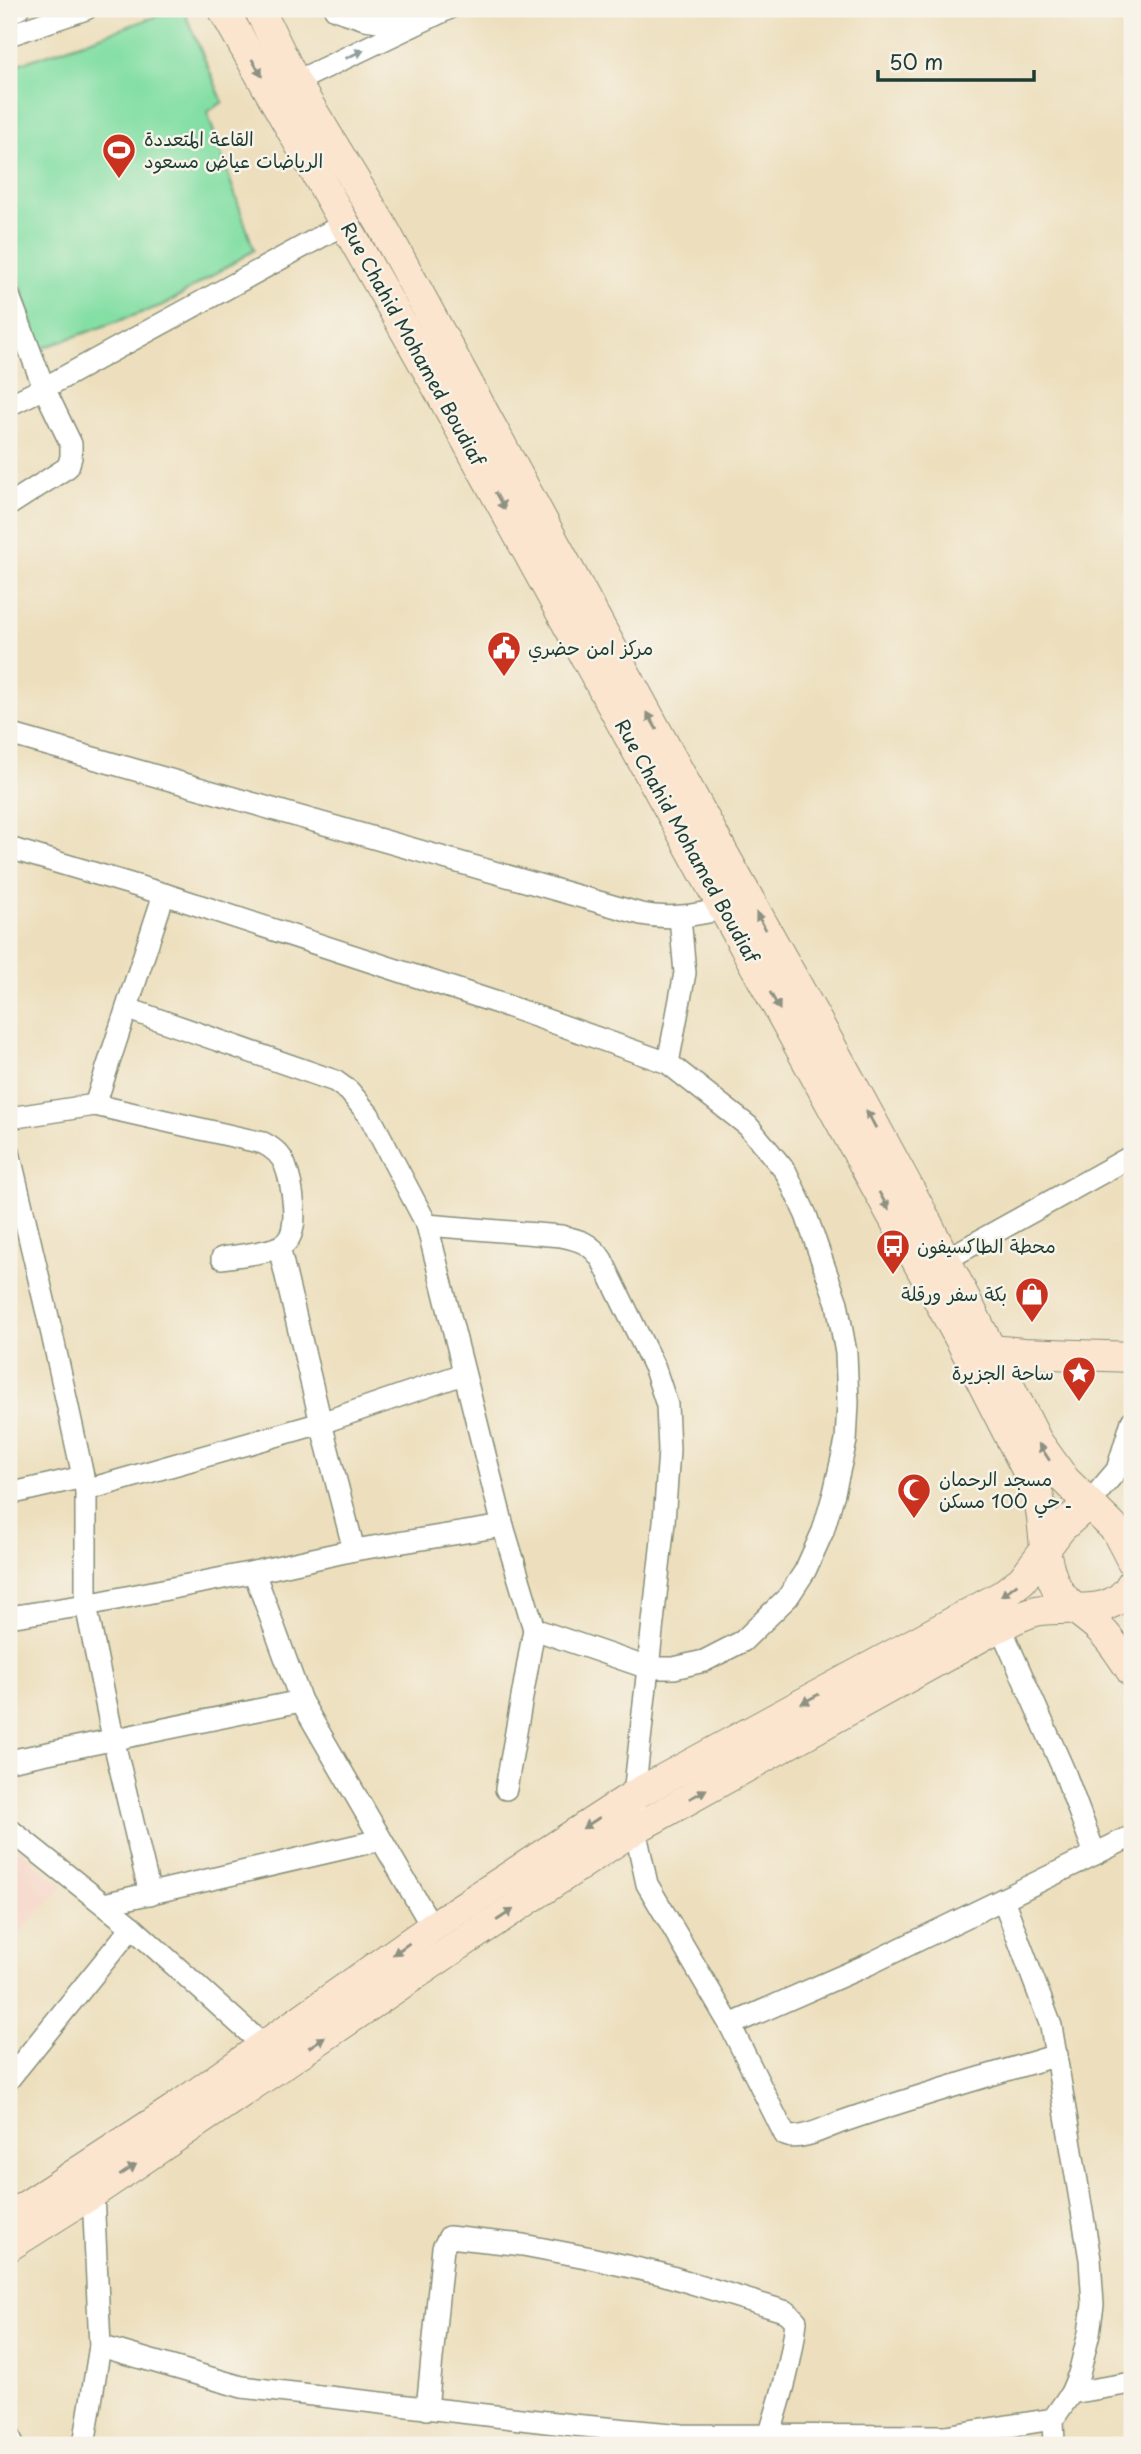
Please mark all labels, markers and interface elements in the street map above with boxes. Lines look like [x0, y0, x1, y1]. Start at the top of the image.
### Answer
scale bar [878, 38, 1034, 82]
text: 50 m [889, 45, 943, 77]
one-way arrow [344, 49, 365, 60]
one-way arrow [251, 58, 263, 78]
place label: القاعة المتعددة الرياضات عياض مسعود [144, 124, 323, 174]
sports icon: القاعة المتعددة الرياضات عياض مسعود [100, 131, 138, 180]
street label: Rue Chahid Mohamed Boudiaf [335, 217, 493, 471]
one-way arrow [494, 492, 506, 512]
public building icon: مركز امن حضري [485, 629, 523, 678]
place label: مركز امن حضري [528, 633, 653, 663]
one-way arrow [646, 711, 658, 730]
street label: Rue Chahid Mohamed Boudiaf [609, 714, 767, 968]
one-way arrow [755, 911, 767, 930]
one-way arrow [769, 992, 781, 1011]
one-way arrow [865, 1110, 877, 1129]
one-way arrow [878, 1192, 890, 1211]
bus stop icon: محطة الطاكسيفون [874, 1227, 912, 1276]
place label: محطة الطاكسيفون [917, 1231, 1056, 1259]
shop icon: بكة سفر ورقلة [1013, 1275, 1051, 1324]
place label: بكة سفر ورقلة [901, 1279, 1007, 1307]
place icon: ساحة الجزيرة [1060, 1354, 1098, 1403]
place label: ساحة الجزيرة [952, 1358, 1054, 1386]
one-way arrow [1038, 1442, 1051, 1461]
place label: مسجد الرحمان ـ حي 100 مسكن [939, 1464, 1071, 1518]
mosque icon: مسجد الرحمان ـ حي 100 مسكن [895, 1471, 933, 1520]
one-way arrow [1001, 1582, 1019, 1597]
one-way arrow [800, 1693, 820, 1705]
one-way arrow [688, 1788, 708, 1800]
one-way arrow [581, 1816, 600, 1829]
one-way arrow [495, 1908, 515, 1921]
one-way arrow [392, 1942, 410, 1956]
one-way arrow [307, 2036, 326, 2049]
one-way arrow [118, 2163, 138, 2176]

